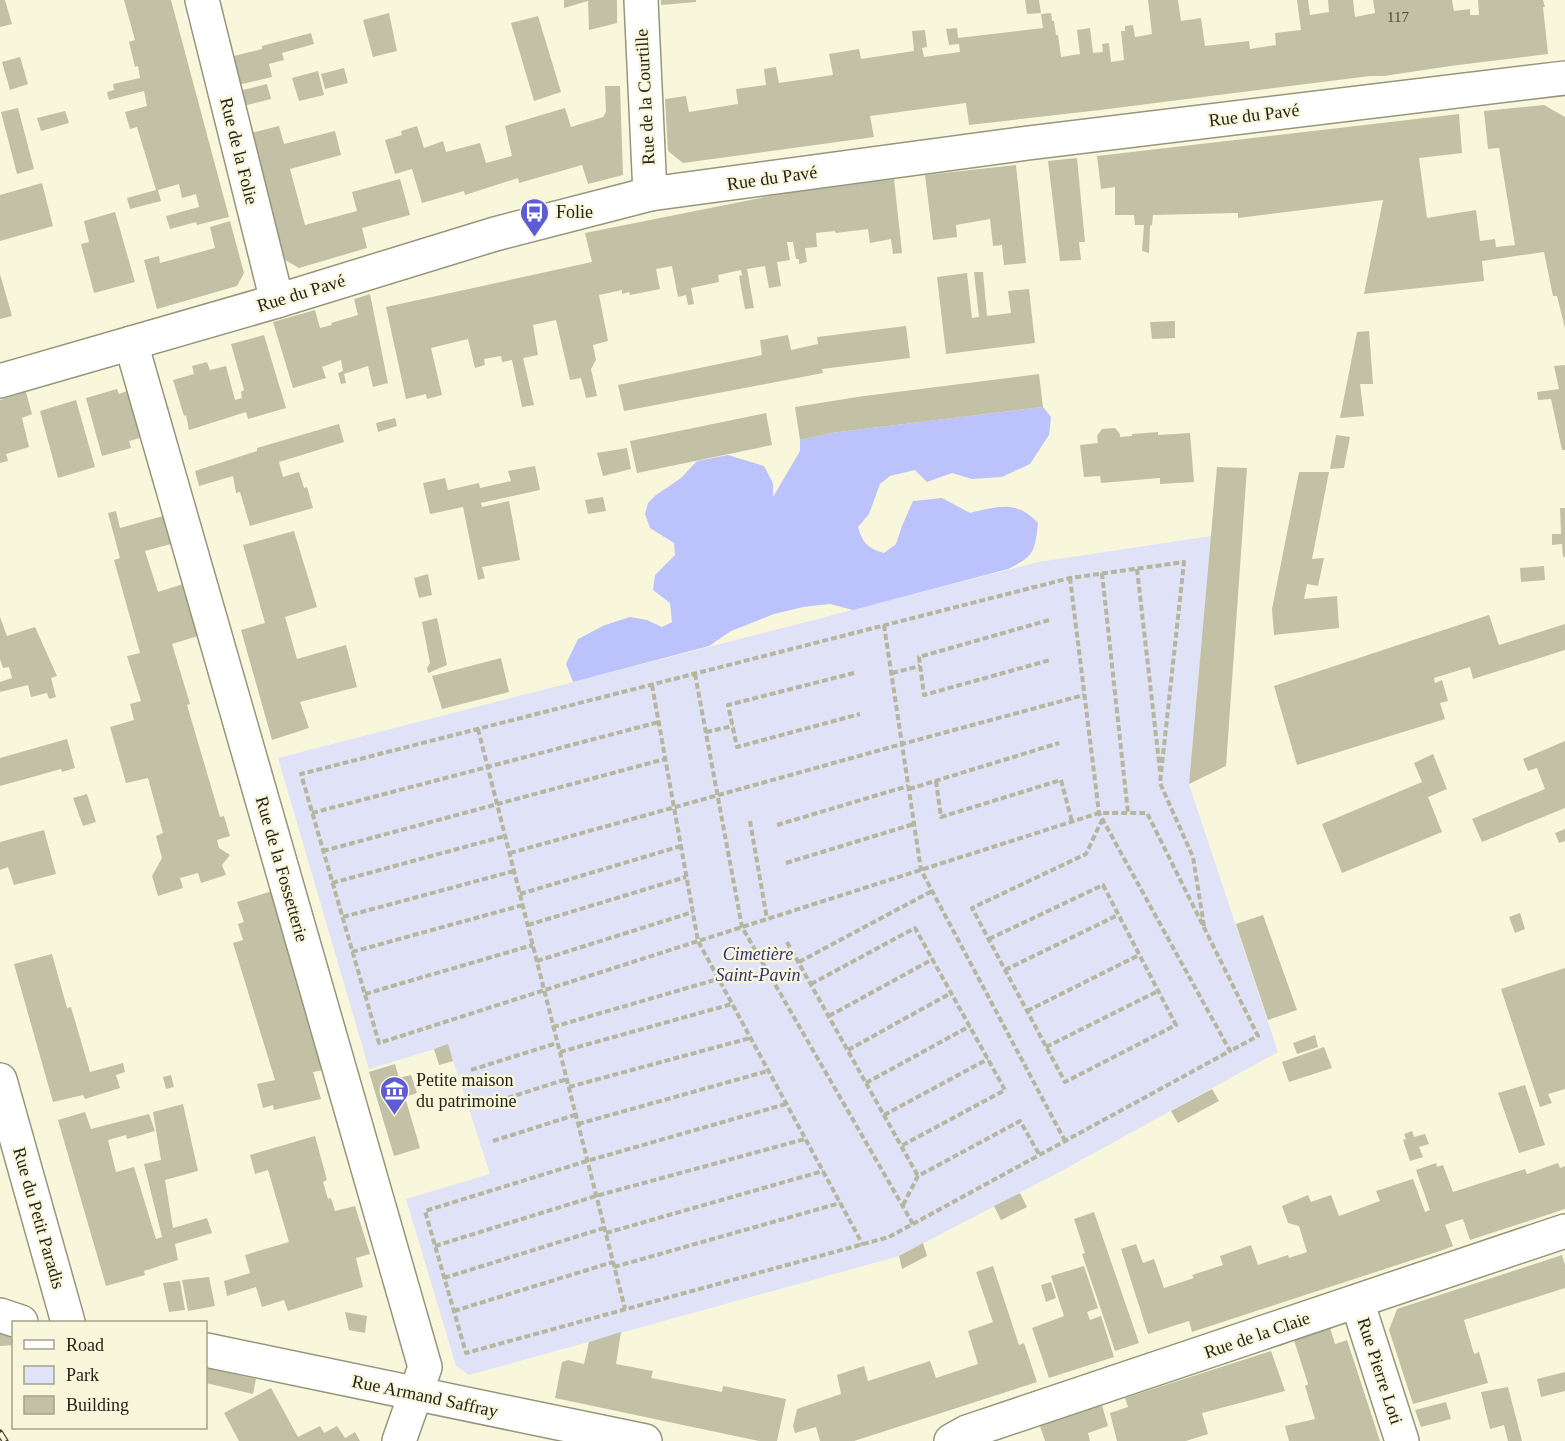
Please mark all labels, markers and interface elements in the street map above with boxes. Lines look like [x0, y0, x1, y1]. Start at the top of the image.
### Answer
house number: 117 [1387, 9, 1409, 25]
street label: Rue de la Courtille [631, 28, 659, 166]
street label: Rue de la Folie [216, 95, 262, 207]
street label: Rue du Pavé [1208, 100, 1300, 130]
street label: Rue du Pavé [726, 162, 818, 194]
bus stop icon: Folie [519, 196, 551, 238]
place label: Folie [556, 202, 593, 222]
street label: Rue du Pavé [255, 270, 347, 316]
street label: Rue de la Fossetterie [252, 794, 312, 944]
park label: Cimetière Saint-Pavin [716, 944, 800, 985]
place label: Petite maison du patrimoine [416, 1070, 516, 1111]
museum icon: Petite maison du patrimoine [379, 1074, 411, 1116]
street label: Rue du Petit Paradis [9, 1145, 69, 1291]
street label: Rue de la Claie [1202, 1308, 1312, 1362]
street label: Rue Pierre Loti [1353, 1315, 1407, 1427]
legend [12, 1321, 207, 1429]
text: Road [66, 1335, 104, 1355]
text: Park [66, 1365, 99, 1385]
street label: Rue Armand Saffray [350, 1371, 500, 1421]
text: Building [66, 1395, 129, 1415]

